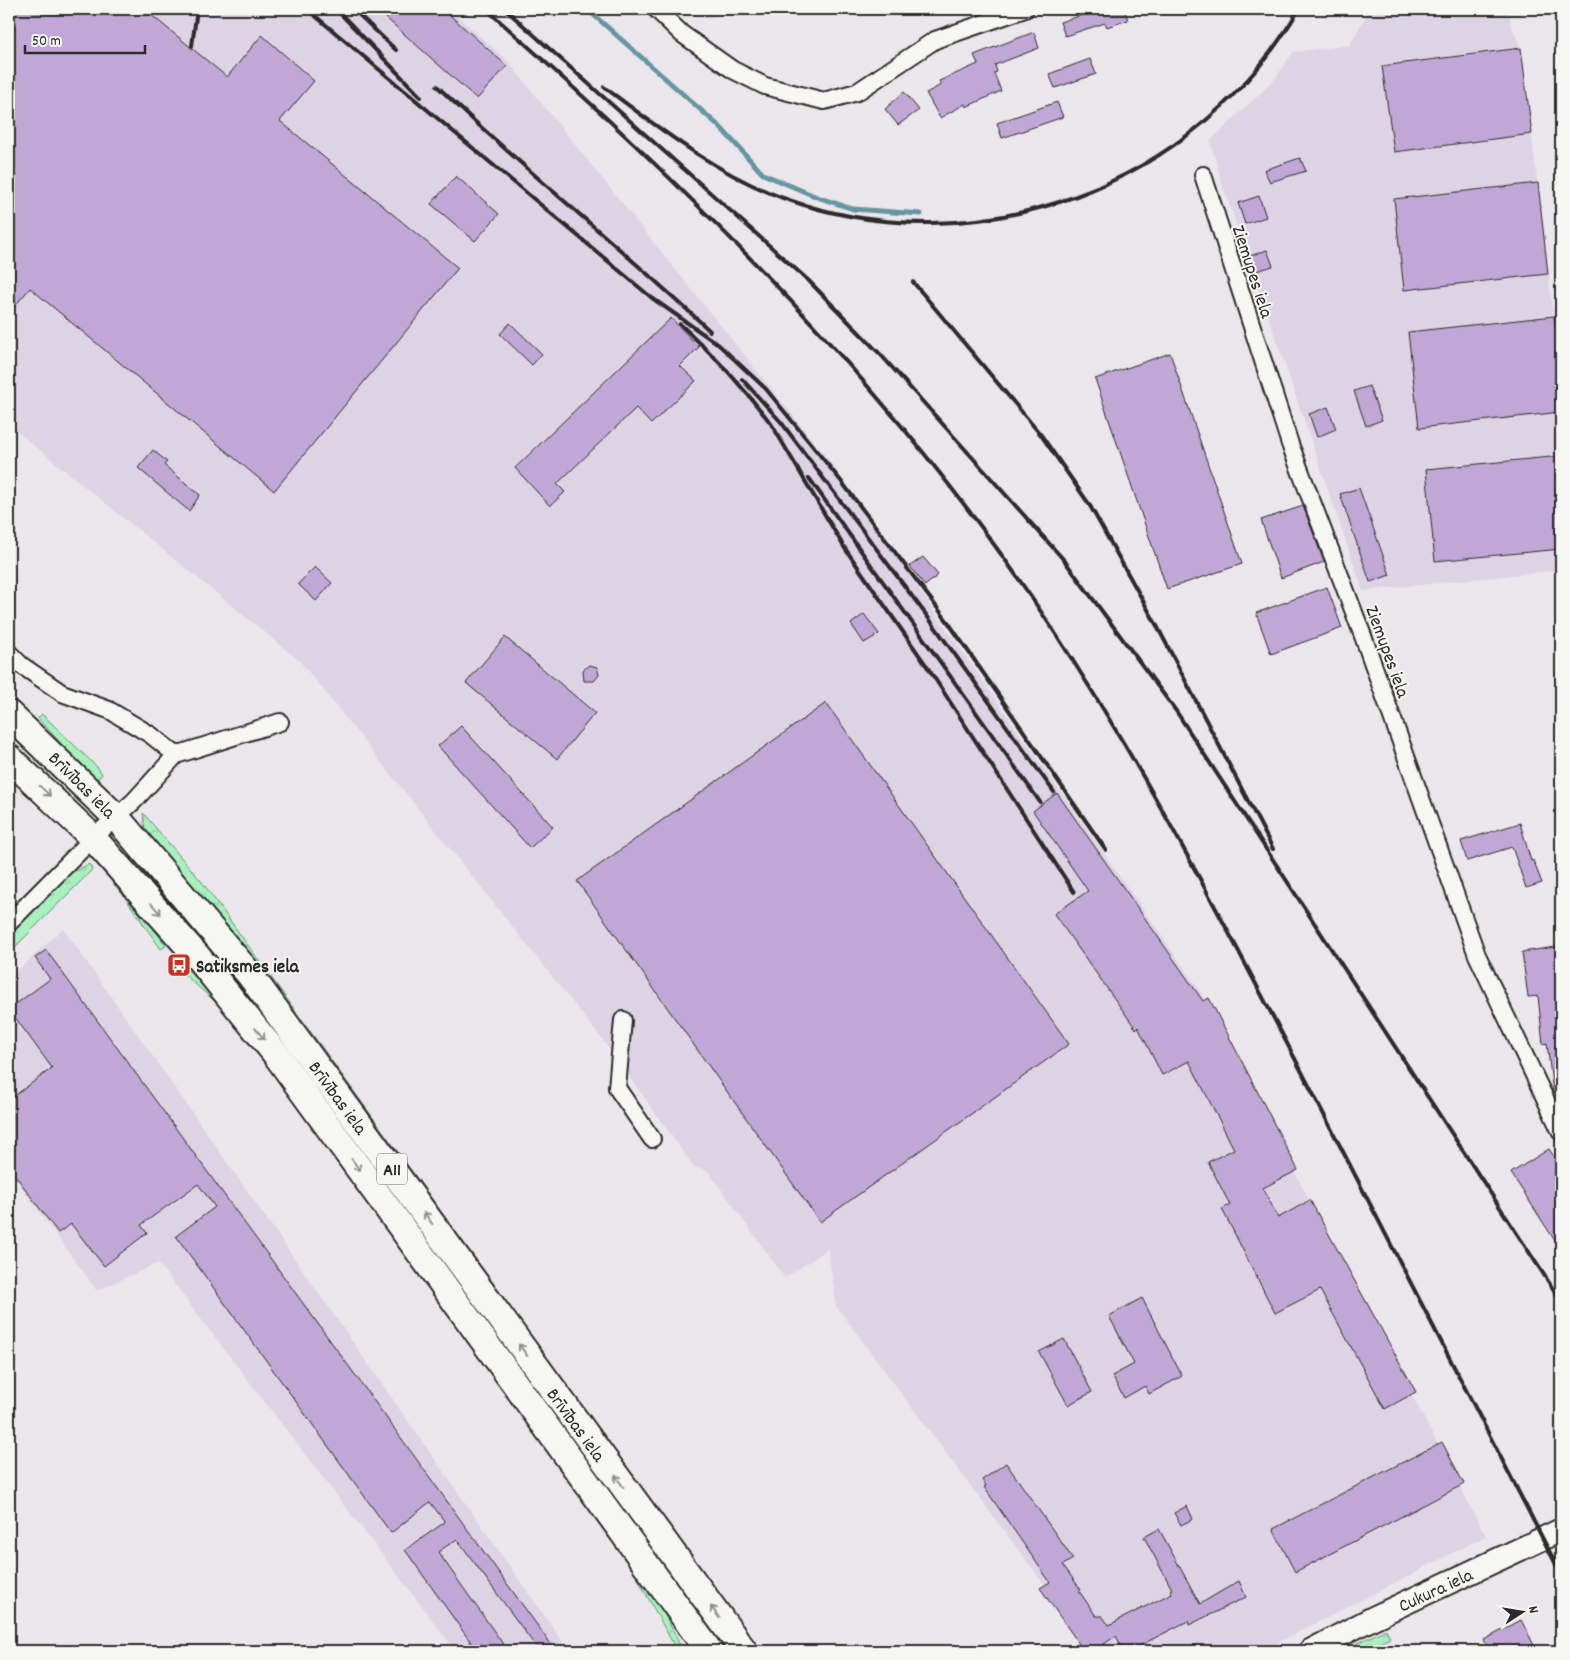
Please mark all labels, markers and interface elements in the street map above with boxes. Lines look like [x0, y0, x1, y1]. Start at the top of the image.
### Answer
scale bar [25, 22, 145, 54]
text: 50 m [32, 31, 61, 53]
street label: Ziemupes iela [1223, 222, 1279, 323]
street label: Ziemupes iela [1357, 602, 1415, 703]
street label: Brīvības iela [41, 747, 121, 827]
one-way arrow [38, 785, 51, 797]
one-way arrow [150, 903, 162, 916]
bus stop icon: Satiksmes iela [166, 952, 192, 978]
place label: Satiksmes iela [196, 955, 300, 982]
one-way arrow [254, 1027, 265, 1040]
street label: Brīvības iela [300, 1056, 373, 1143]
road number: A11 [377, 1154, 407, 1184]
one-way arrow [351, 1158, 361, 1172]
one-way arrow [422, 1212, 433, 1225]
one-way arrow [518, 1343, 528, 1357]
street label: Brīvības iela [538, 1383, 611, 1470]
one-way arrow [614, 1474, 624, 1488]
street label: Cukura iela [1395, 1563, 1479, 1621]
north arrow [1498, 1588, 1548, 1638]
text: N [1522, 1604, 1543, 1615]
one-way arrow [710, 1605, 720, 1619]

